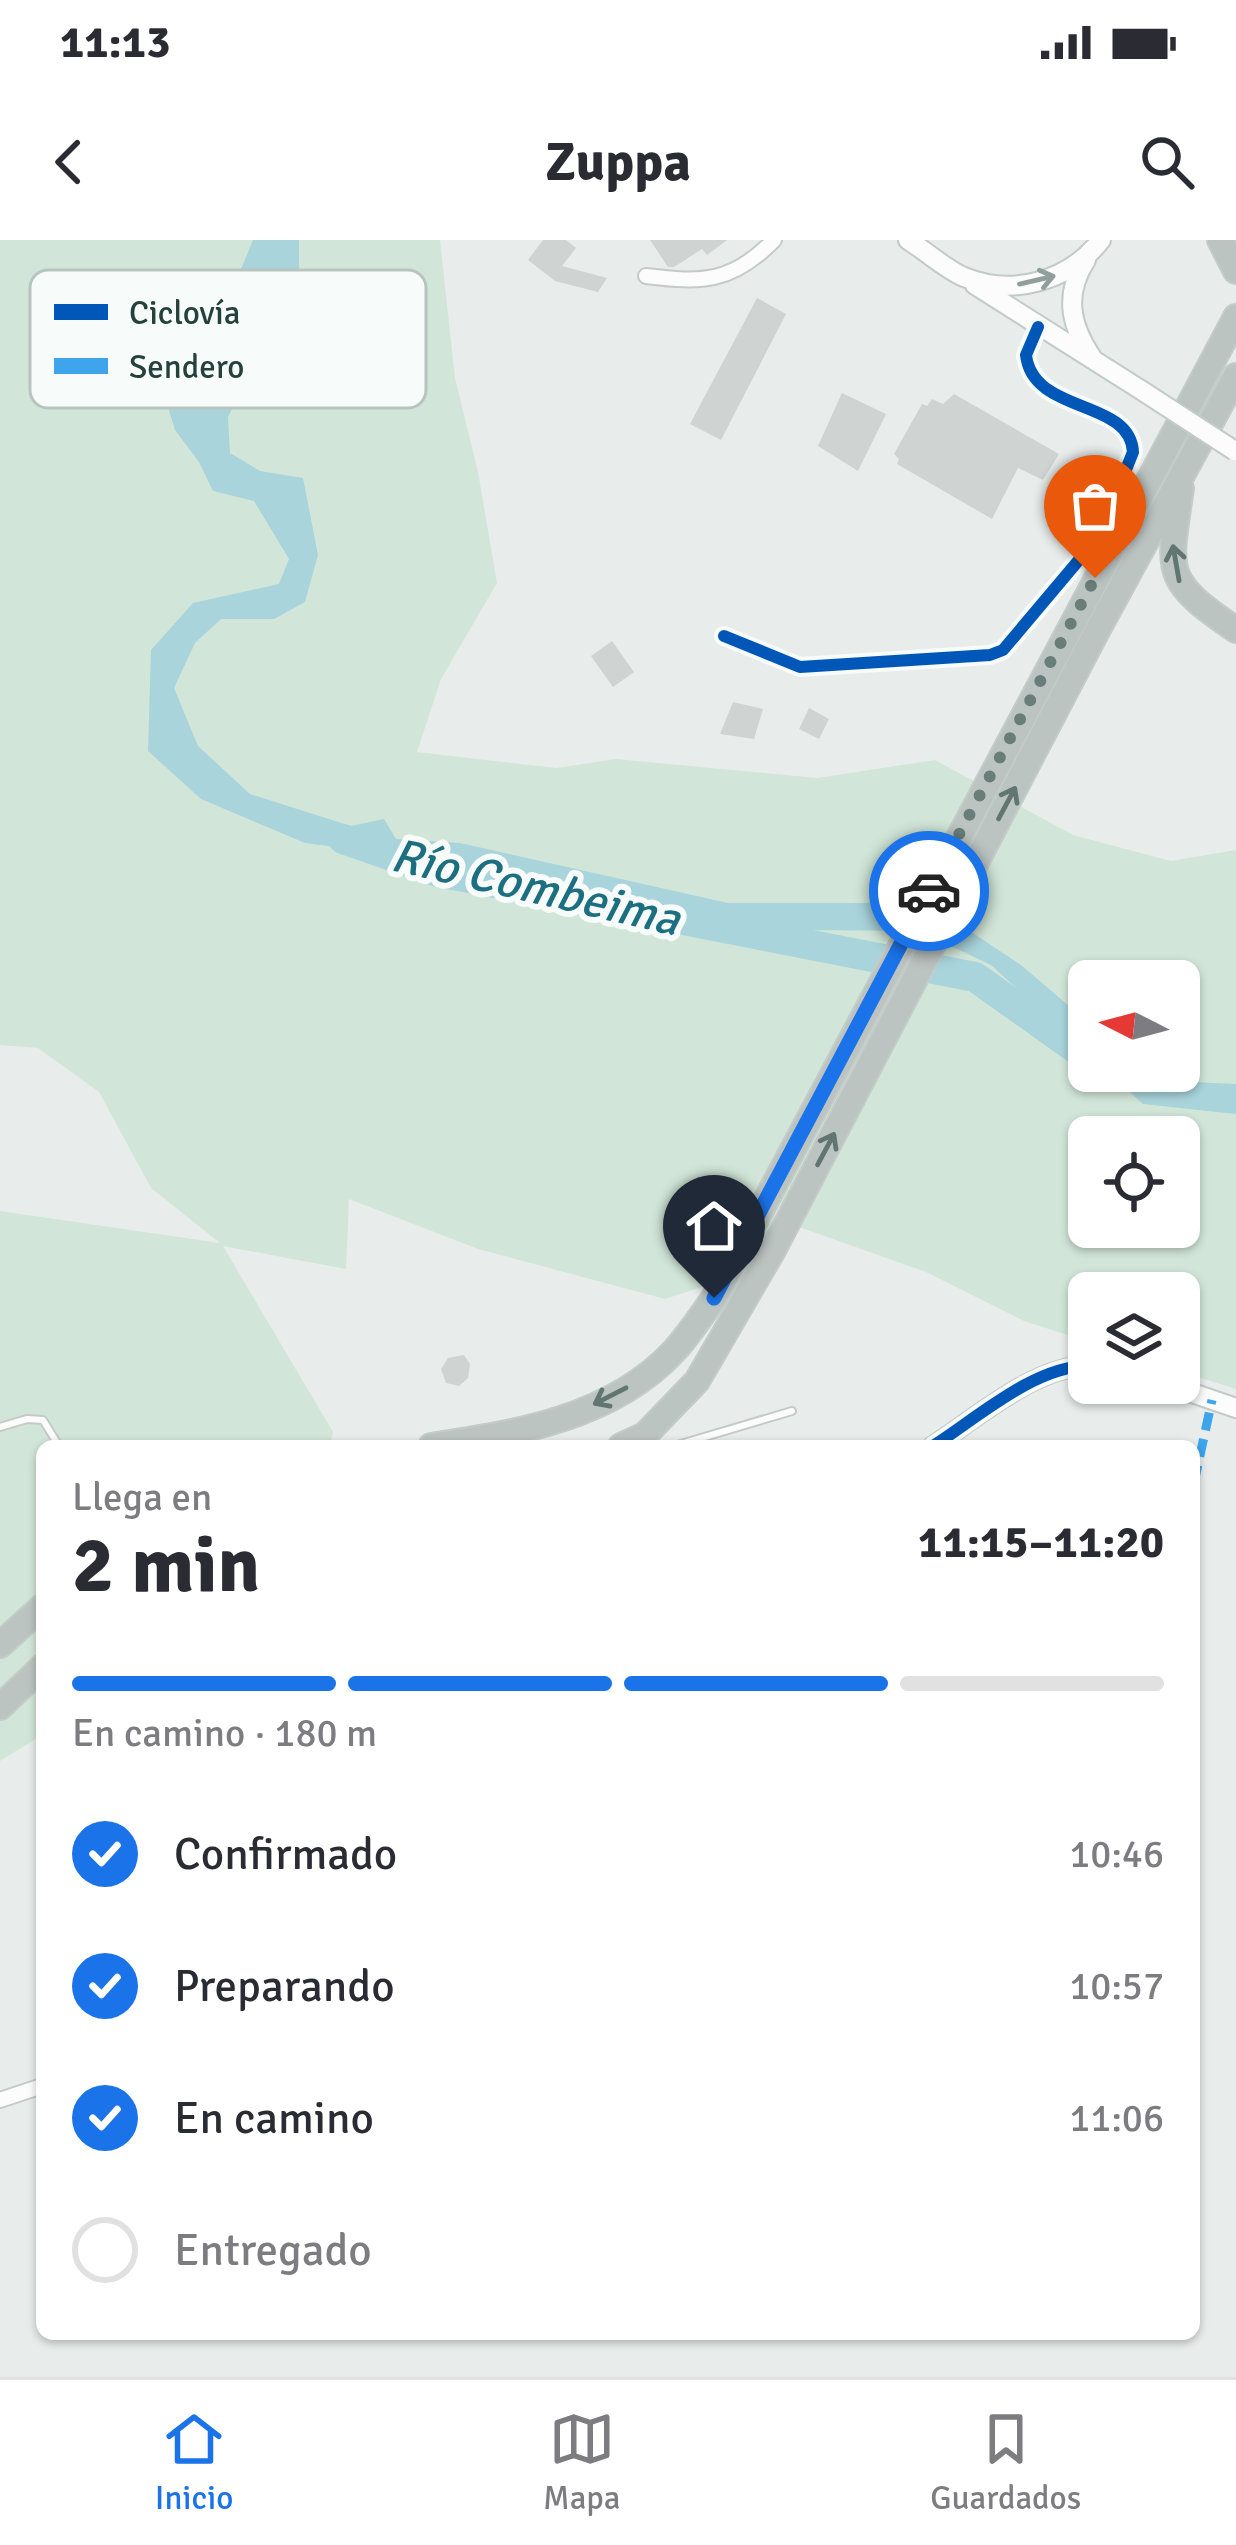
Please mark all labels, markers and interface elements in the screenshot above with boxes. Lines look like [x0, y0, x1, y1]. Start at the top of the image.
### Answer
text: 11:13 [60, 15, 170, 70]
icon: back [36, 129, 102, 195]
text: Zuppa [545, 129, 691, 196]
icon: search [1134, 129, 1200, 195]
one-way arrow [1017, 268, 1055, 290]
legend [30, 270, 426, 408]
text: Ciclovía [129, 293, 240, 334]
text: Sendero [129, 347, 245, 388]
pin [1044, 455, 1146, 578]
icon: bag [1062, 473, 1128, 539]
one-way arrow [1164, 544, 1187, 583]
one-way arrow [996, 786, 1019, 821]
water label: Río Combeima [386, 826, 687, 950]
courier [869, 831, 989, 951]
icon: car [896, 858, 962, 924]
north arrow [1068, 960, 1200, 1092]
map controls [1068, 960, 1200, 1404]
button: locate [1068, 1116, 1200, 1248]
one-way arrow [815, 1132, 838, 1167]
pin [663, 1175, 765, 1298]
icon: home [681, 1193, 747, 1259]
button: layers [1068, 1272, 1200, 1404]
one-way arrow [593, 1386, 629, 1409]
text: Llega en [72, 1473, 212, 1521]
text: 11:15–11:20 [918, 1515, 1164, 1570]
text: 2 min [72, 1518, 260, 1614]
text: En camino · 180 m [72, 1709, 377, 1757]
icon: check [72, 1821, 138, 1887]
text: Confirmado [174, 1827, 397, 1882]
text: 10:46 [1069, 1830, 1164, 1878]
icon: check [72, 1953, 138, 2019]
text: Preparando [174, 1959, 395, 2014]
text: 10:57 [1069, 1962, 1164, 2010]
icon: check [72, 2085, 138, 2151]
text: En camino [174, 2091, 374, 2146]
text: 11:06 [1069, 2094, 1164, 2142]
text: Entregado [174, 2223, 372, 2278]
tab: Inicio [155, 2406, 233, 2519]
tab: Mapa [543, 2406, 621, 2519]
tab: Guardados [930, 2406, 1081, 2519]

